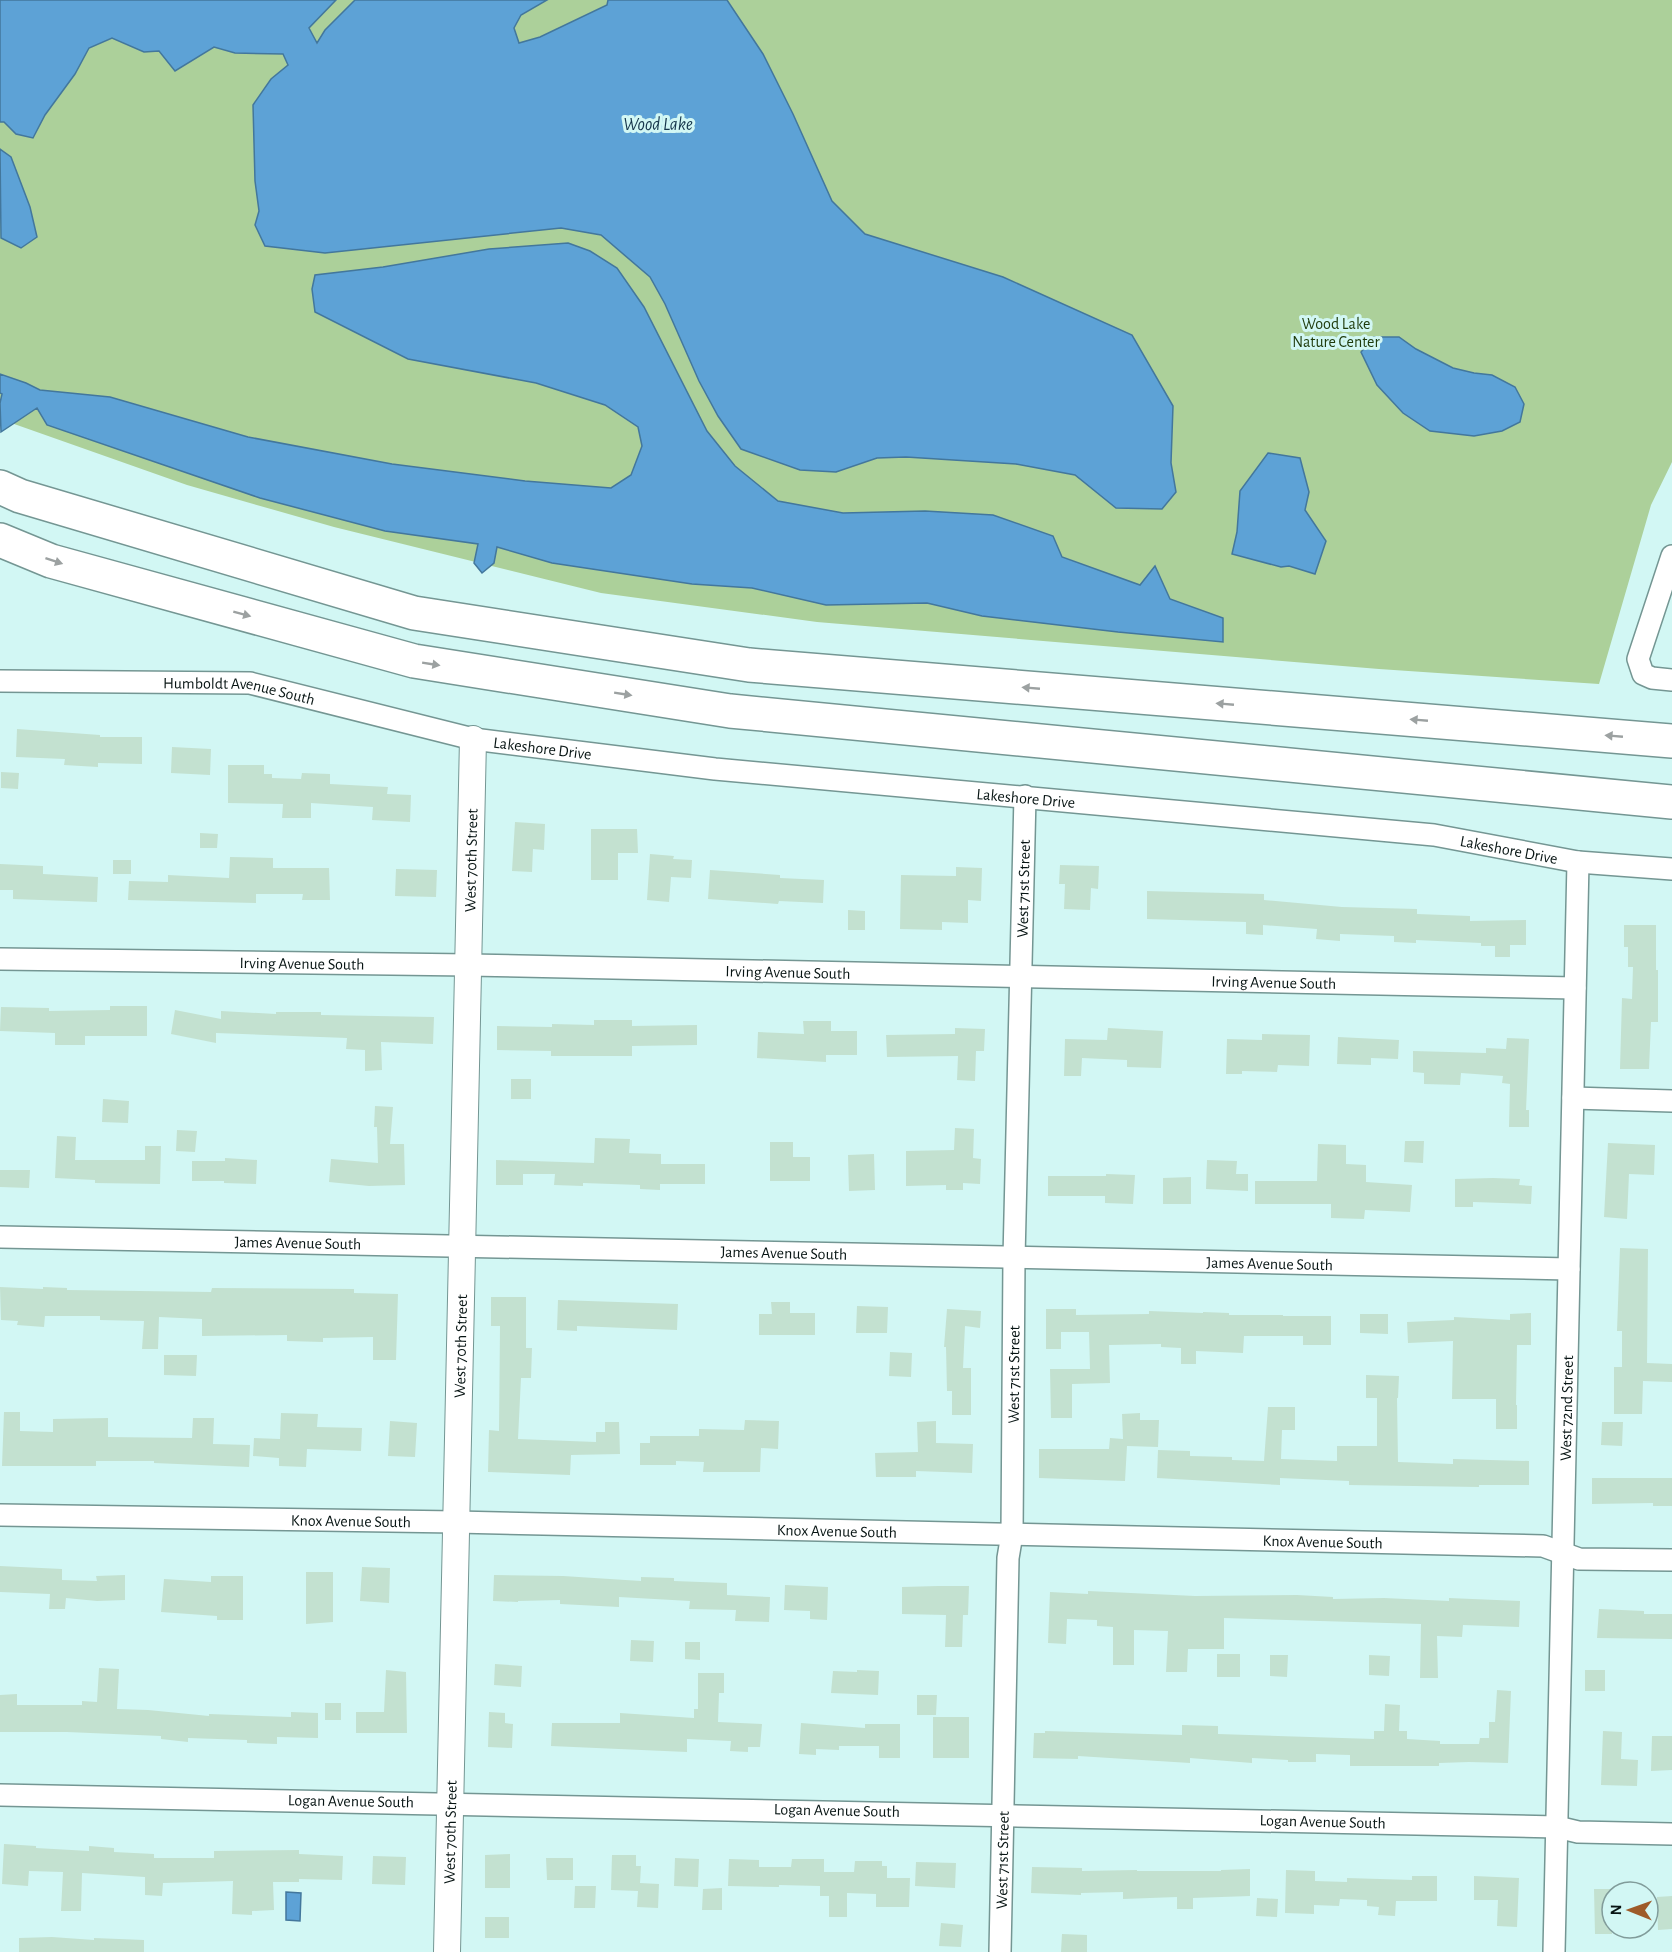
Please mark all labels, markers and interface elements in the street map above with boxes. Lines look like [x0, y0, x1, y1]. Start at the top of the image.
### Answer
water label: Wood Lake [623, 116, 693, 134]
park label: Wood Lake Nature Center [1292, 316, 1380, 350]
one-way arrow [45, 557, 63, 566]
one-way arrow [233, 609, 251, 619]
one-way arrow [421, 659, 440, 668]
street label: Humboldt Avenue South [163, 675, 317, 708]
one-way arrow [1021, 683, 1040, 693]
one-way arrow [614, 690, 633, 699]
one-way arrow [1215, 699, 1234, 709]
one-way arrow [1410, 715, 1429, 725]
one-way arrow [1604, 731, 1623, 741]
street label: Lakeshore Drive [492, 735, 592, 763]
street label: Lakeshore Drive [976, 786, 1076, 811]
street label: West 70th Street [462, 808, 481, 912]
street label: Lakeshore Drive [1459, 833, 1559, 867]
street label: West 71st Street [1015, 839, 1033, 938]
street label: Irving Avenue South [239, 955, 365, 973]
street label: Irving Avenue South [725, 963, 850, 982]
street label: Irving Avenue South [1211, 973, 1336, 992]
street label: James Avenue South [234, 1234, 361, 1252]
street label: James Avenue South [720, 1244, 847, 1263]
street label: James Avenue South [1206, 1255, 1333, 1273]
street label: West 70th Street [452, 1294, 470, 1398]
street label: West 71st Street [1006, 1325, 1023, 1424]
street label: West 72nd Street [1558, 1355, 1576, 1461]
street label: Knox Avenue South [291, 1512, 411, 1530]
street label: Knox Avenue South [777, 1522, 897, 1541]
street label: Knox Avenue South [1262, 1533, 1383, 1551]
street label: West 70th Street [441, 1780, 460, 1884]
street label: Logan Avenue South [288, 1792, 414, 1810]
street label: Logan Avenue South [774, 1801, 900, 1820]
street label: West 71st Street [994, 1811, 1012, 1909]
street label: Logan Avenue South [1259, 1812, 1386, 1831]
north arrow [1600, 1880, 1660, 1940]
text: N [1608, 1904, 1624, 1915]

